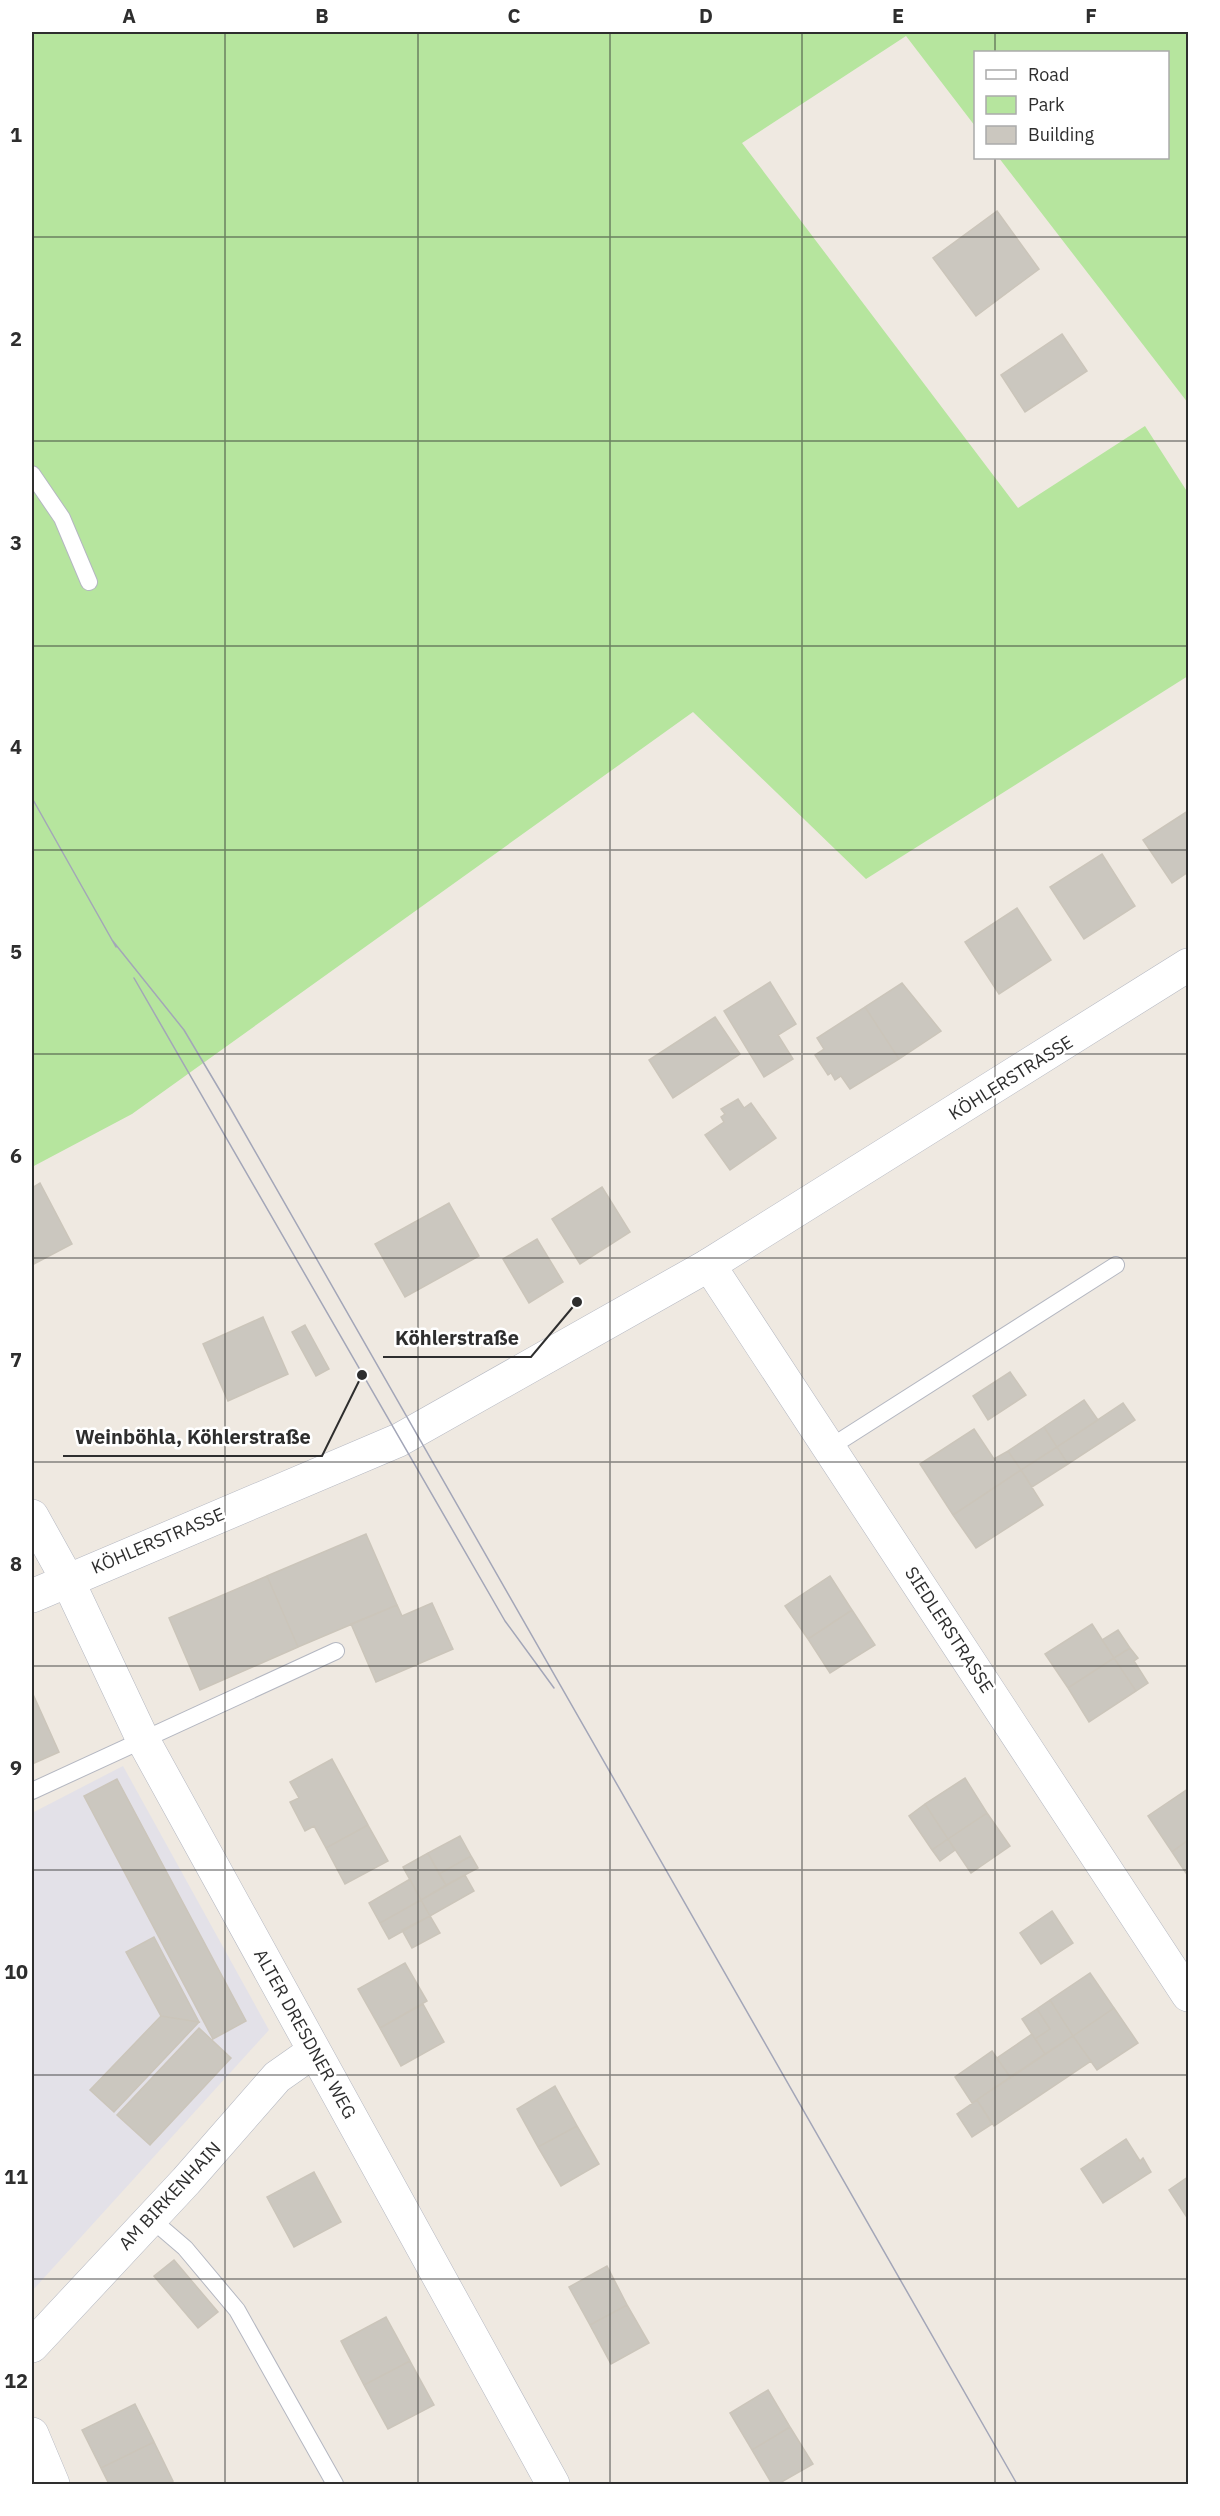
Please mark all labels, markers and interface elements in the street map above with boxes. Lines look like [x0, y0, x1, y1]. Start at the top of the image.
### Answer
text: A [122, 2, 136, 29]
text: B [315, 2, 329, 29]
text: C [507, 2, 521, 29]
text: D [699, 2, 713, 29]
text: E [892, 2, 904, 29]
text: F [1085, 2, 1097, 29]
legend [974, 51, 1169, 159]
text: Road [1028, 63, 1069, 86]
text: Park [1028, 93, 1065, 116]
text: 1 [10, 121, 22, 148]
text: Building [1028, 123, 1095, 146]
text: 2 [10, 325, 22, 352]
text: 3 [10, 529, 22, 556]
text: 4 [10, 733, 22, 760]
text: 5 [10, 938, 22, 965]
street label: KÖHLERSTRASSE [944, 1030, 1077, 1125]
text: 6 [10, 1142, 22, 1169]
callout: Köhlerstraße [383, 1319, 531, 1357]
text: Köhlerstraße [395, 1324, 519, 1351]
text: 7 [10, 1346, 22, 1373]
callout: Weinböhla, Köhlerstraße [63, 1418, 322, 1456]
text: Weinböhla, Köhlerstraße [75, 1423, 311, 1450]
street label: KÖHLERSTRASSE [88, 1502, 228, 1579]
text: 8 [10, 1550, 22, 1577]
street label: SIEDLERSTRASSE [900, 1562, 999, 1697]
text: 9 [10, 1754, 22, 1781]
street label: ALTER DRESDNER WEG [249, 1945, 362, 2123]
text: 10 [4, 1958, 28, 1985]
street label: AM BIRKENHAIN [114, 2137, 226, 2255]
text: 11 [4, 2163, 28, 2190]
text: 12 [4, 2367, 28, 2394]

